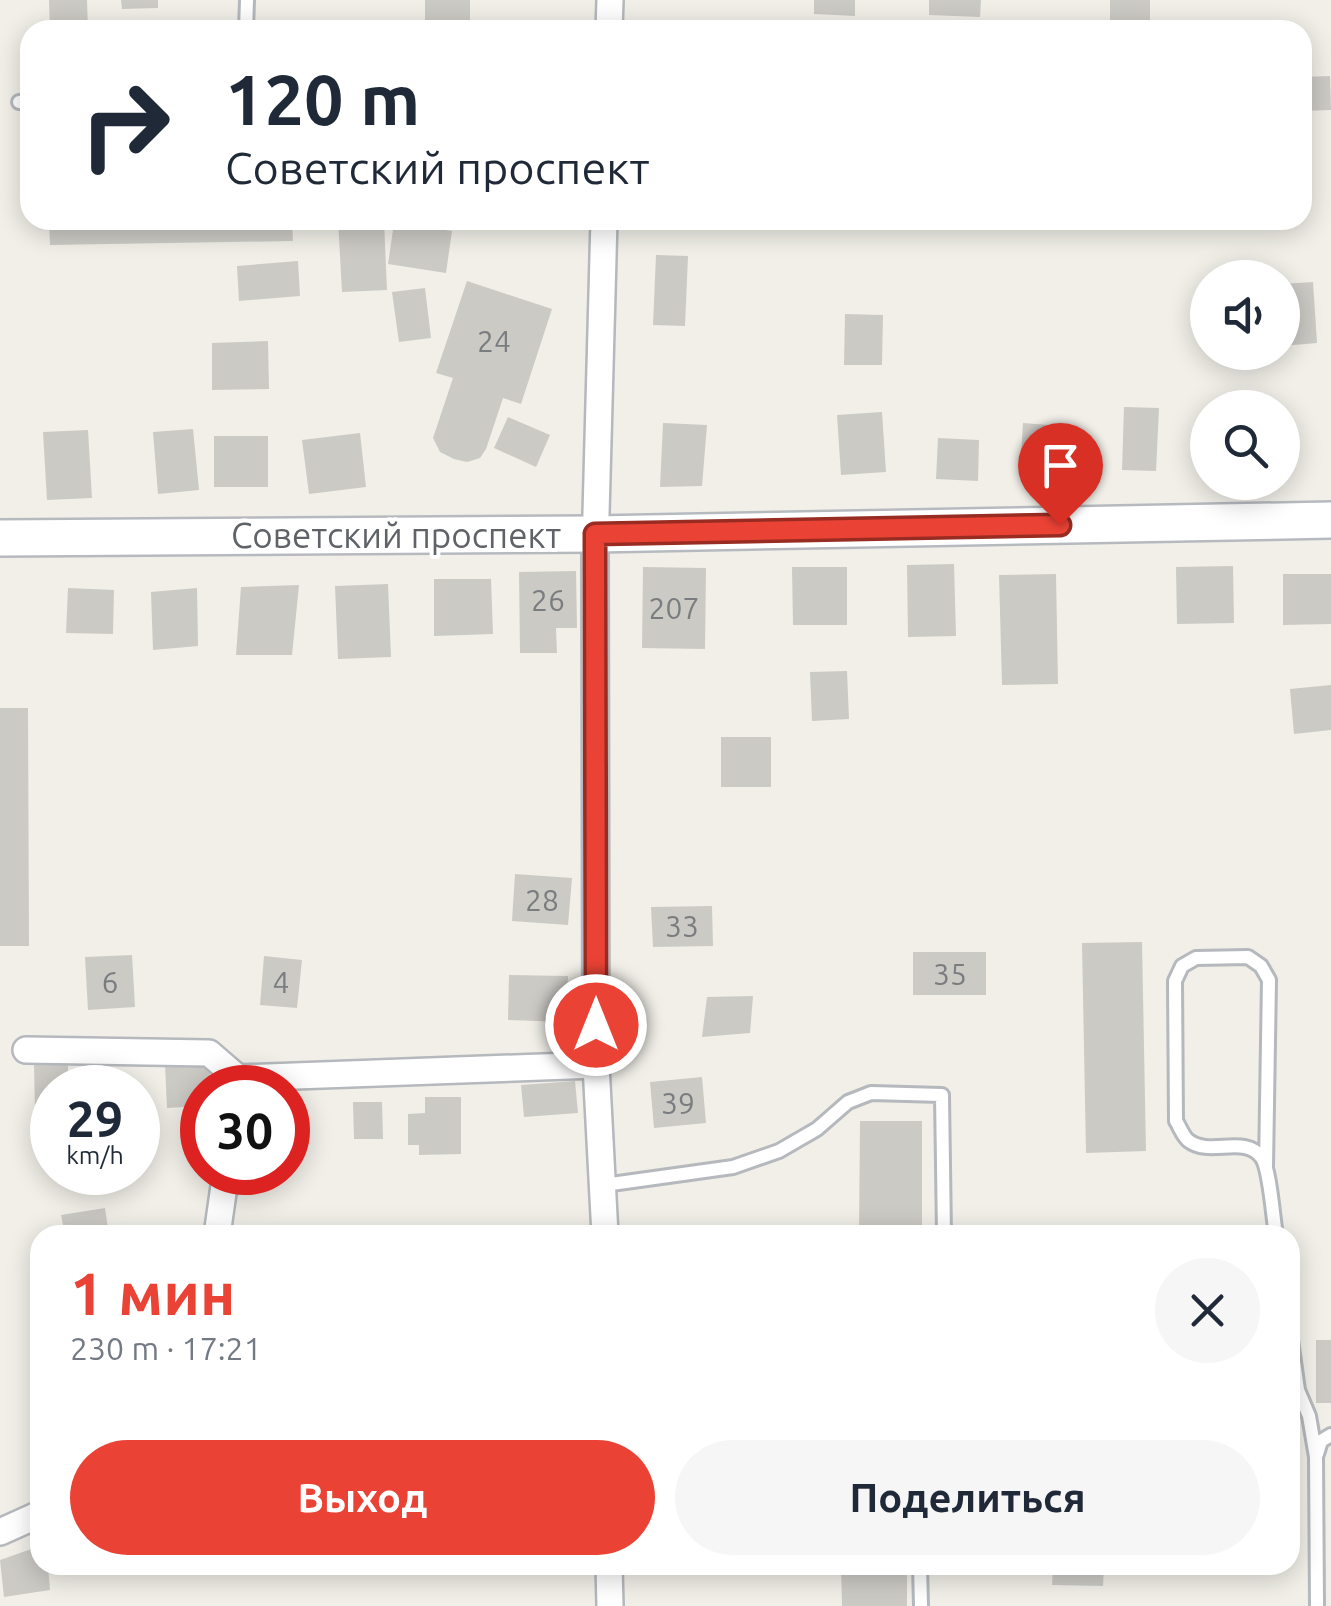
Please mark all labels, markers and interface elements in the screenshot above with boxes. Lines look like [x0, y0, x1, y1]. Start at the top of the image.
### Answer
icon: right [60, 60, 190, 190]
text: 120 m [225, 60, 420, 138]
text: Советский проспект [225, 142, 650, 193]
map controls [1190, 260, 1300, 500]
button: sound [1190, 260, 1300, 370]
house number: 24 [477, 324, 511, 358]
button: search [1190, 390, 1300, 500]
pin [1018, 423, 1103, 526]
icon: arrive [1033, 438, 1088, 493]
street label: Советский проспект [231, 515, 562, 555]
house number: 26 [531, 583, 565, 617]
house number: 207 [649, 591, 699, 625]
house number: 28 [525, 883, 559, 917]
house number: 33 [665, 909, 699, 943]
house number: 35 [933, 957, 967, 991]
house number: 6 [102, 965, 118, 999]
house number: 4 [273, 965, 289, 999]
position arrow [544, 973, 648, 1077]
speed limit sign: 30 [180, 1065, 310, 1195]
house number: 39 [661, 1086, 695, 1120]
text: 29 [67, 1090, 123, 1146]
text: km/h [66, 1141, 124, 1169]
button: close [1155, 1258, 1260, 1363]
text: 1 мин [70, 1259, 235, 1326]
text: 230 m · 17:21 [70, 1330, 262, 1366]
button: Выход [70, 1440, 655, 1555]
button: Поделиться [675, 1440, 1260, 1555]

